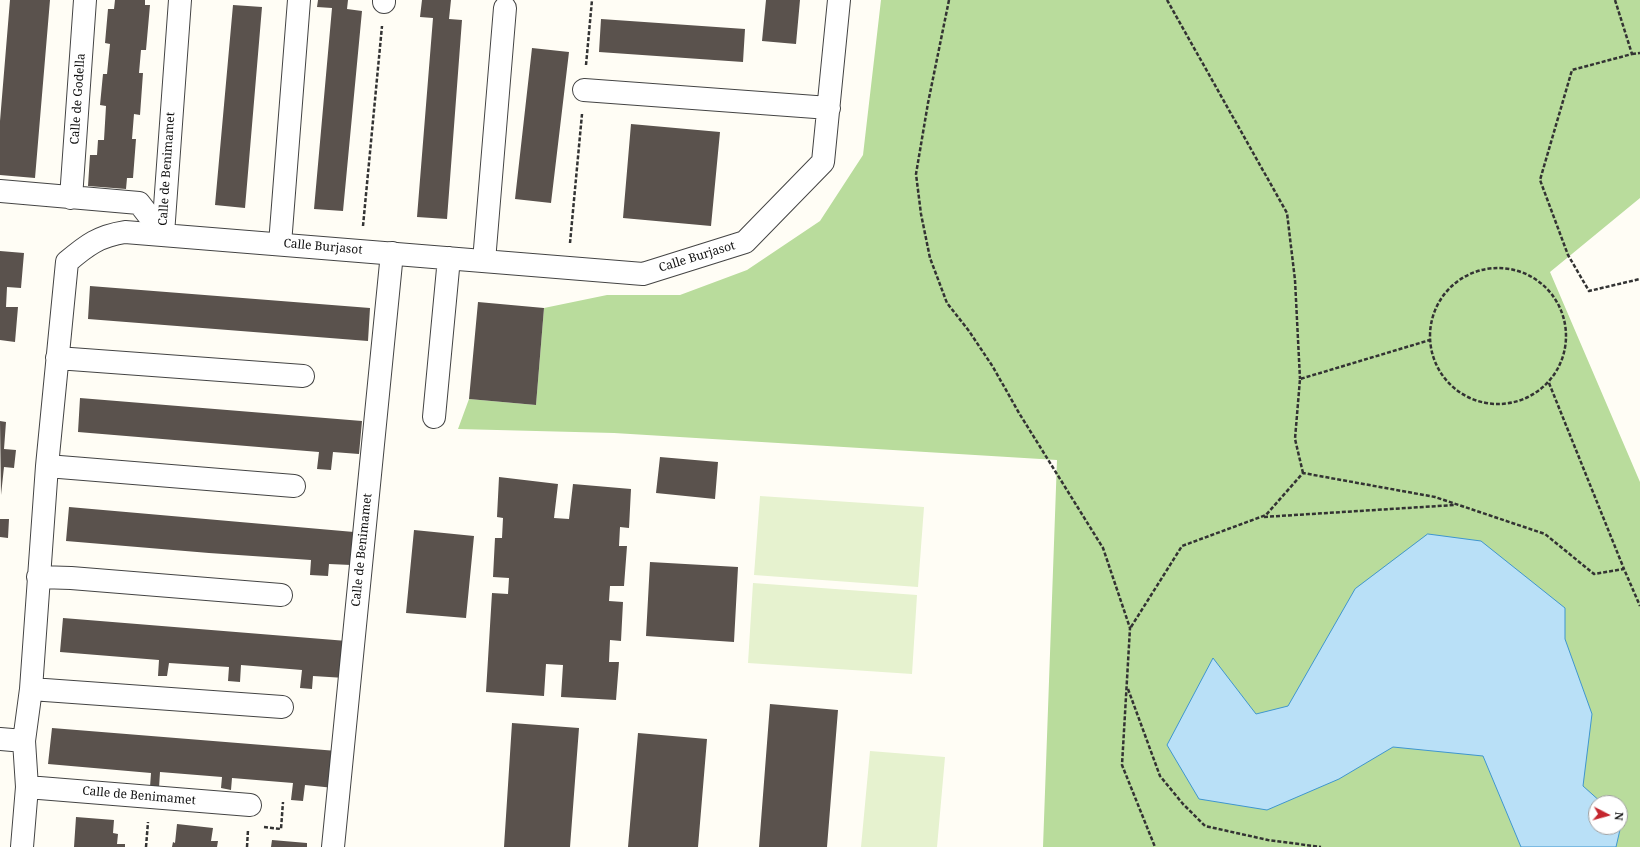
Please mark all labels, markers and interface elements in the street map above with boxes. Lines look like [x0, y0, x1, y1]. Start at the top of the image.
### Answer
street label: Calle de Godella [68, 53, 88, 145]
street label: Calle de Benimamet [156, 112, 178, 226]
street label: Calle Burjasot [283, 236, 363, 258]
street label: Calle Burjasot [657, 239, 737, 275]
street label: Calle de Benimamet [349, 493, 375, 607]
street label: Calle de Benimamet [82, 784, 196, 808]
north arrow [1588, 795, 1628, 835]
text: N [1612, 811, 1627, 821]

